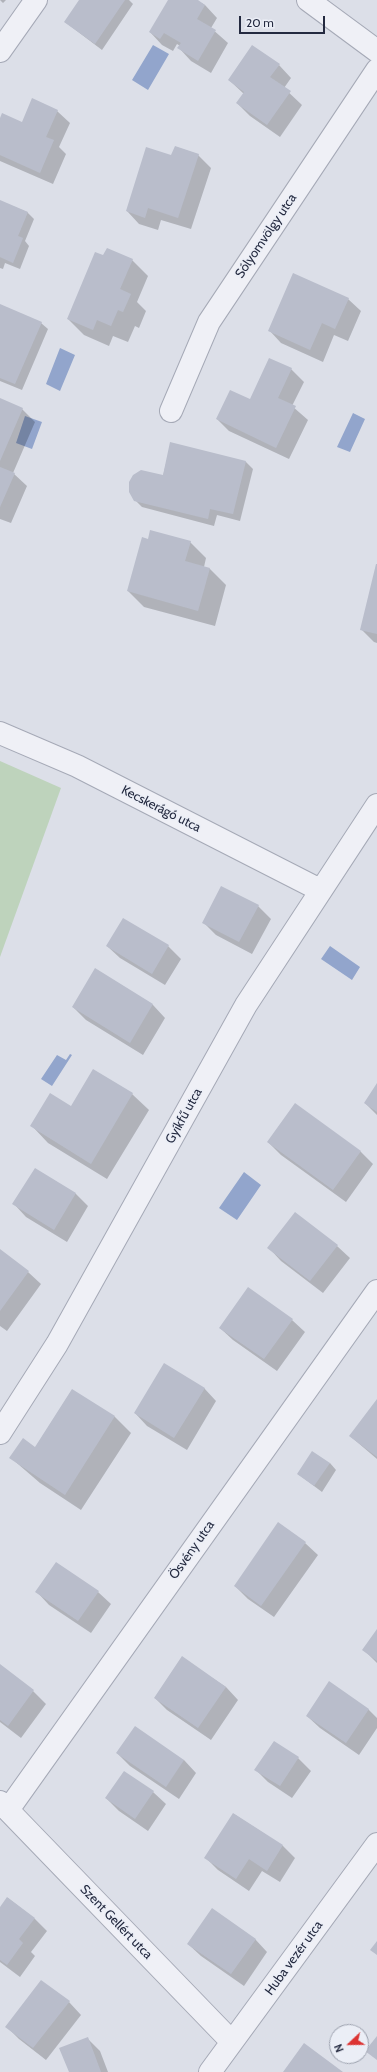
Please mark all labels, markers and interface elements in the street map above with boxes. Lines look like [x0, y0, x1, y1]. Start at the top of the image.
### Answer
scale bar [241, 8, 327, 34]
text: 20 m [246, 15, 274, 30]
street label: Sólyomvölgy utca [232, 191, 300, 281]
street label: Kecskerágó utca [119, 782, 203, 836]
street label: Gyíkfű utca [162, 1086, 206, 1146]
street label: Ösvény utca [166, 1518, 218, 1582]
street label: Szent Gellért utca [77, 1882, 155, 1962]
street label: Huba vezér utca [262, 1918, 326, 1998]
north arrow [329, 2024, 369, 2064]
text: N [331, 2042, 347, 2054]

